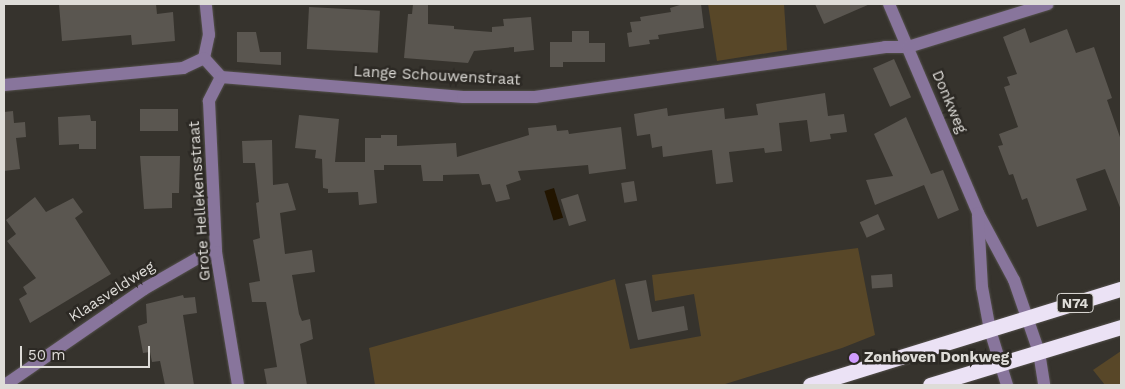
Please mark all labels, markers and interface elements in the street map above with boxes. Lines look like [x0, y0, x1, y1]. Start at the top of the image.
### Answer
street label: Lange Schouwenstraat [353, 63, 521, 89]
street label: Donkweg [928, 68, 970, 136]
street label: Grote Hellekensstraat [185, 120, 215, 282]
street label: Klaasveldweg [66, 258, 158, 326]
road number: N74 [1056, 292, 1094, 314]
scale bar [22, 336, 152, 368]
text: 50 m [28, 346, 65, 364]
place label: Zonhoven Donkweg [864, 349, 1009, 367]
marker: Zonhoven Donkweg [848, 352, 860, 364]

